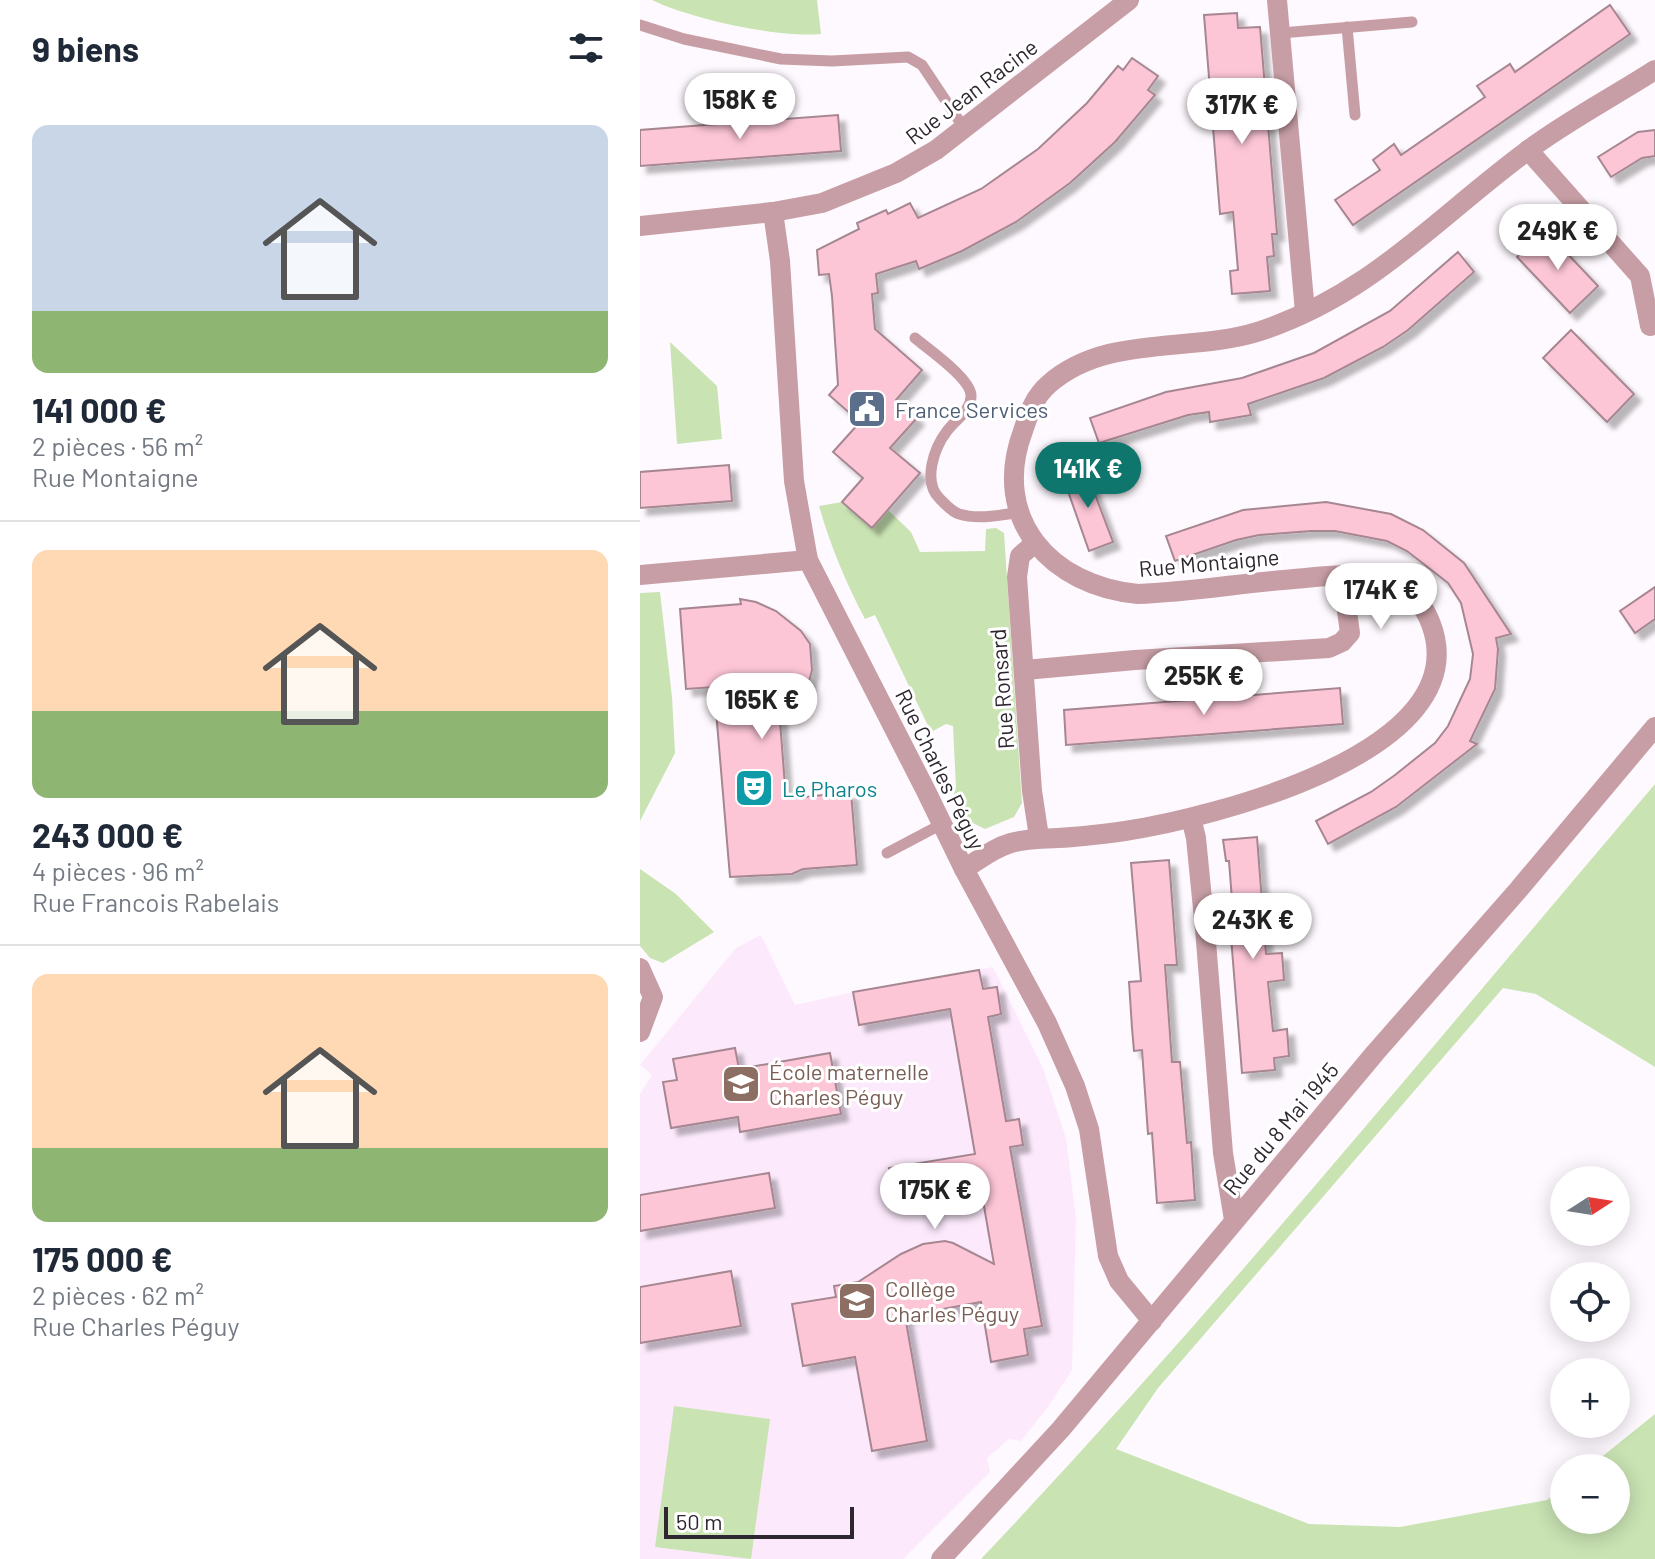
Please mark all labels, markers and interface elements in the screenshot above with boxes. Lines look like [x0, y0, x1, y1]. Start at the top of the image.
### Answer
icon: filters [564, 26, 608, 70]
text: 9 biens [32, 28, 139, 69]
street label: Rue Jean Racine [900, 33, 1042, 149]
pin: 158K € [675, 73, 805, 141]
pin: 317K € [1177, 78, 1307, 146]
text: 158K € [702, 83, 778, 114]
text: 317K € [1205, 88, 1279, 119]
icon: home [248, 177, 392, 321]
pin: 249K € [1493, 204, 1623, 272]
text: 249K € [1517, 214, 1599, 245]
public building icon: France Services [846, 388, 888, 430]
text: 141 000 € [32, 389, 167, 430]
place label: France Services [895, 396, 1048, 422]
text: 2 pièces · 56 m² [32, 430, 203, 461]
pin: 141K € [1023, 442, 1153, 510]
text: 141K € [1053, 452, 1123, 483]
text: Rue Montaigne [32, 461, 199, 492]
street label: Rue Montaigne [1138, 543, 1280, 581]
pin: 174K € [1316, 563, 1446, 631]
text: 174K € [1343, 573, 1419, 604]
icon: home [248, 602, 392, 746]
street label: Rue Ronsard [984, 628, 1018, 750]
pin: 255K € [1139, 649, 1269, 717]
text: 255K € [1164, 659, 1244, 690]
pin: 165K € [697, 673, 827, 741]
text: 165K € [724, 683, 800, 714]
street label: Rue Charles Péguy [891, 684, 991, 854]
theatre icon: Le Pharos [733, 767, 775, 809]
place label: Le Pharos [782, 775, 877, 801]
text: 243 000 € [32, 814, 183, 855]
text: 4 pièces · 96 m² [32, 855, 204, 886]
text: Rue Francois Rabelais [32, 886, 279, 917]
pin: 243K € [1188, 893, 1318, 961]
text: 243K € [1212, 903, 1294, 934]
icon: home [248, 1026, 392, 1170]
street label: Rue du 8 Mai 1945 [1217, 1056, 1343, 1200]
place label: École maternelle Charles Péguy [769, 1058, 929, 1109]
school or university icon: École maternelle Charles Péguy [720, 1063, 762, 1105]
pin: 175K € [870, 1163, 1000, 1231]
north arrow [1550, 1166, 1630, 1246]
map controls [1550, 1166, 1630, 1534]
text: 175K € [898, 1173, 972, 1204]
text: 175 000 € [32, 1238, 173, 1279]
button: locate [1550, 1262, 1630, 1342]
place label: Collège Charles Péguy [885, 1275, 1019, 1326]
text: 2 pièces · 62 m² [32, 1279, 204, 1310]
school or university icon: Collège Charles Péguy [836, 1280, 878, 1322]
text: Rue Charles Péguy [32, 1310, 239, 1341]
button: + [1550, 1358, 1630, 1438]
button: − [1550, 1454, 1630, 1534]
scale bar [664, 1503, 854, 1539]
text: 50 m [676, 1508, 722, 1534]

